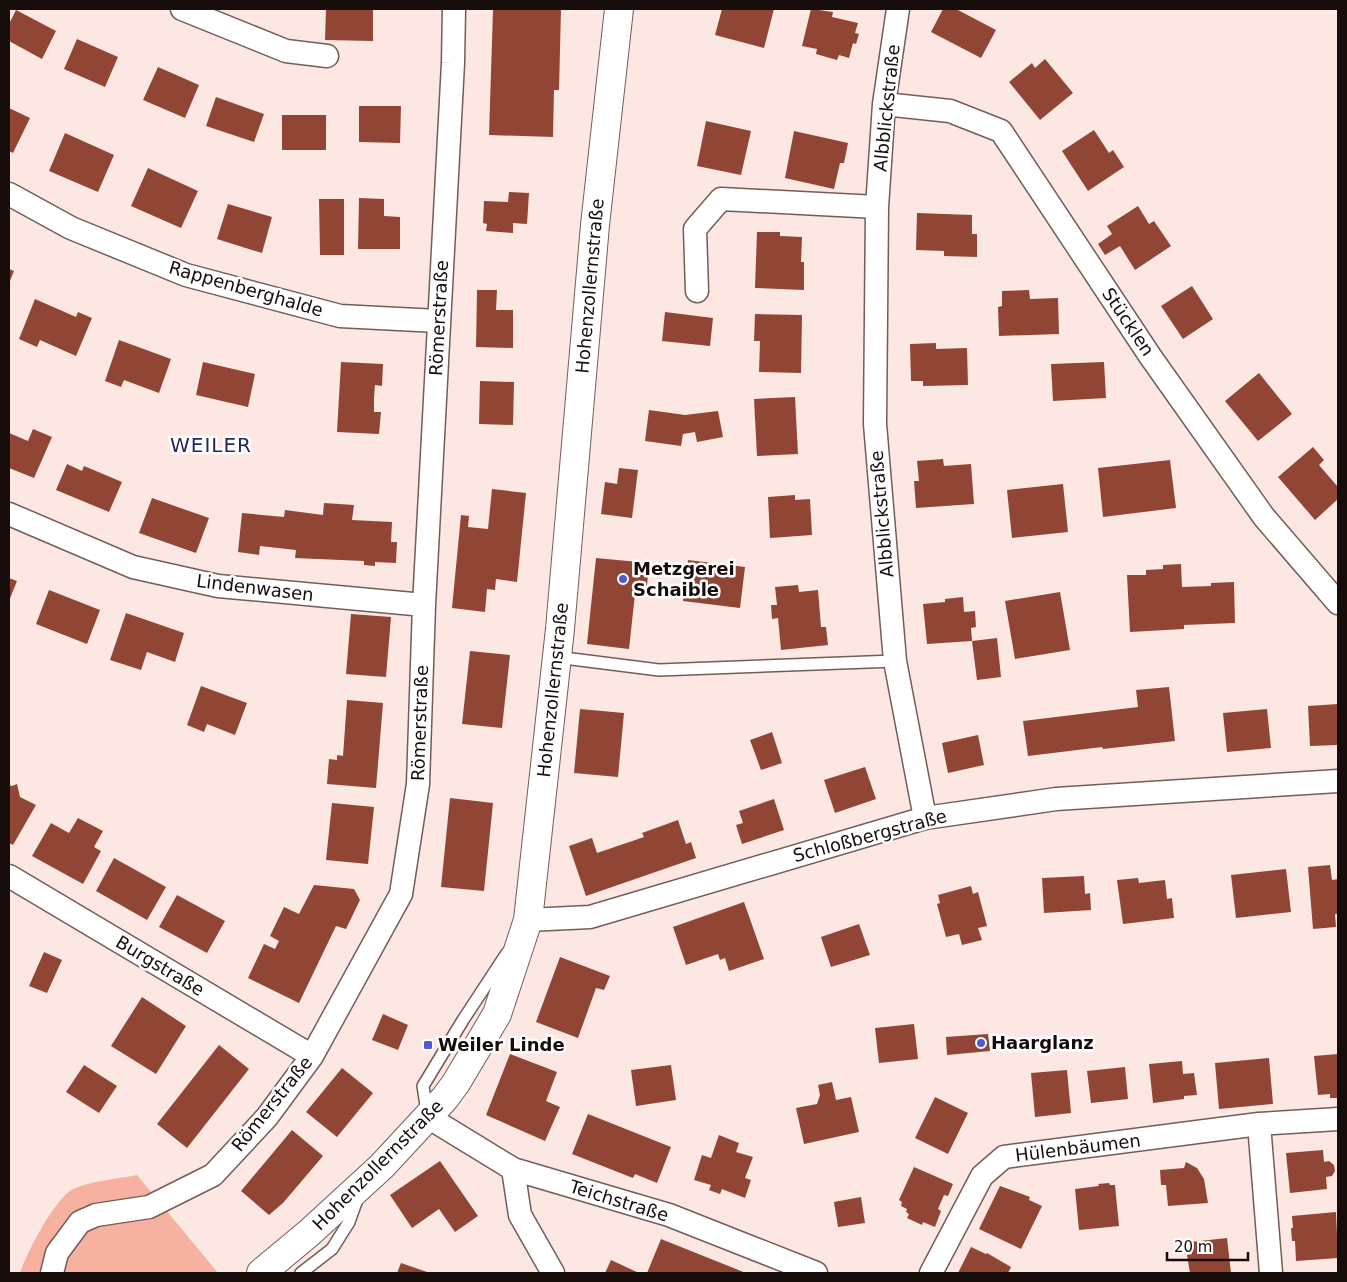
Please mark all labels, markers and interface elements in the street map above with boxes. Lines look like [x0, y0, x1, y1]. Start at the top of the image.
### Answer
street label: Albblickstraße [869, 43, 904, 173]
street label: Hohenzollernstraße [571, 198, 608, 374]
street label: Rappenberghalde [167, 256, 326, 321]
street label: Römerstraße [425, 260, 452, 376]
street label: Stücklen [1098, 284, 1159, 360]
district label: WEILER [170, 433, 252, 457]
street label: Albblickstraße [865, 449, 898, 579]
place label: Metzgerei Schaible [633, 558, 735, 600]
street label: Lindenwasen [195, 570, 315, 605]
marker: Metzgerei Schaible [617, 573, 629, 585]
street label: Hohenzollernstraße [533, 601, 572, 778]
street label: Römerstraße [407, 665, 432, 781]
street label: Schloßbergstraße [791, 805, 949, 866]
street label: Burgstraße [112, 931, 208, 1000]
place label: Haarglanz [991, 1032, 1094, 1053]
place label: Weiler Linde [438, 1034, 565, 1055]
marker: Haarglanz [975, 1037, 987, 1049]
marker: Weiler Linde [422, 1039, 434, 1051]
street label: Römerstraße [227, 1052, 316, 1155]
street label: Hohenzollernstraße [308, 1095, 447, 1234]
street label: Hülenbäumen [1014, 1129, 1142, 1166]
street label: Teichstraße [566, 1175, 671, 1226]
scale bar [1167, 1230, 1248, 1262]
text: 20 m [1174, 1238, 1212, 1256]

